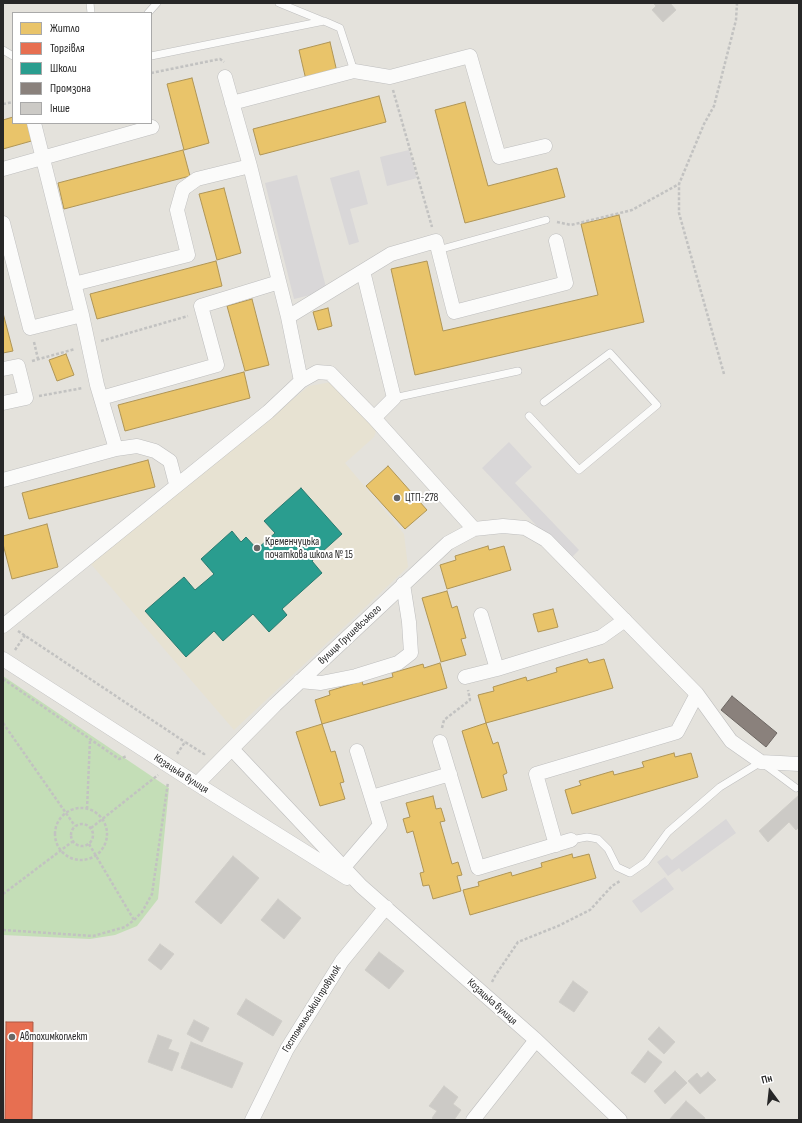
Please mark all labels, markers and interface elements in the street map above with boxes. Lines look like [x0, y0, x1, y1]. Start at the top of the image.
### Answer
legend [12, 12, 152, 124]
text: Житло [50, 21, 80, 36]
text: Торгівля [50, 41, 85, 56]
text: Школи [50, 61, 77, 76]
text: Промзона [50, 81, 91, 96]
text: Інше [50, 101, 70, 116]
place label: ЦТП-278 [405, 491, 438, 505]
marker: ЦТП-278 [392, 493, 402, 503]
place label: Кременчуцька початкова школа № 15 [265, 535, 353, 561]
marker: Кременчуцька початкова школа № 15 [252, 543, 262, 553]
street label: вулиця Грушевського [316, 602, 384, 668]
street label: Козацька вулиця [151, 751, 211, 797]
street label: Гостомельський провулок [280, 963, 344, 1055]
street label: Козацька вулиця [464, 976, 520, 1028]
place label: Автохимкоплект [20, 1030, 88, 1044]
marker: Автохимкоплект [7, 1032, 17, 1042]
north arrow [750, 1071, 790, 1111]
text: Пн [760, 1071, 774, 1087]

